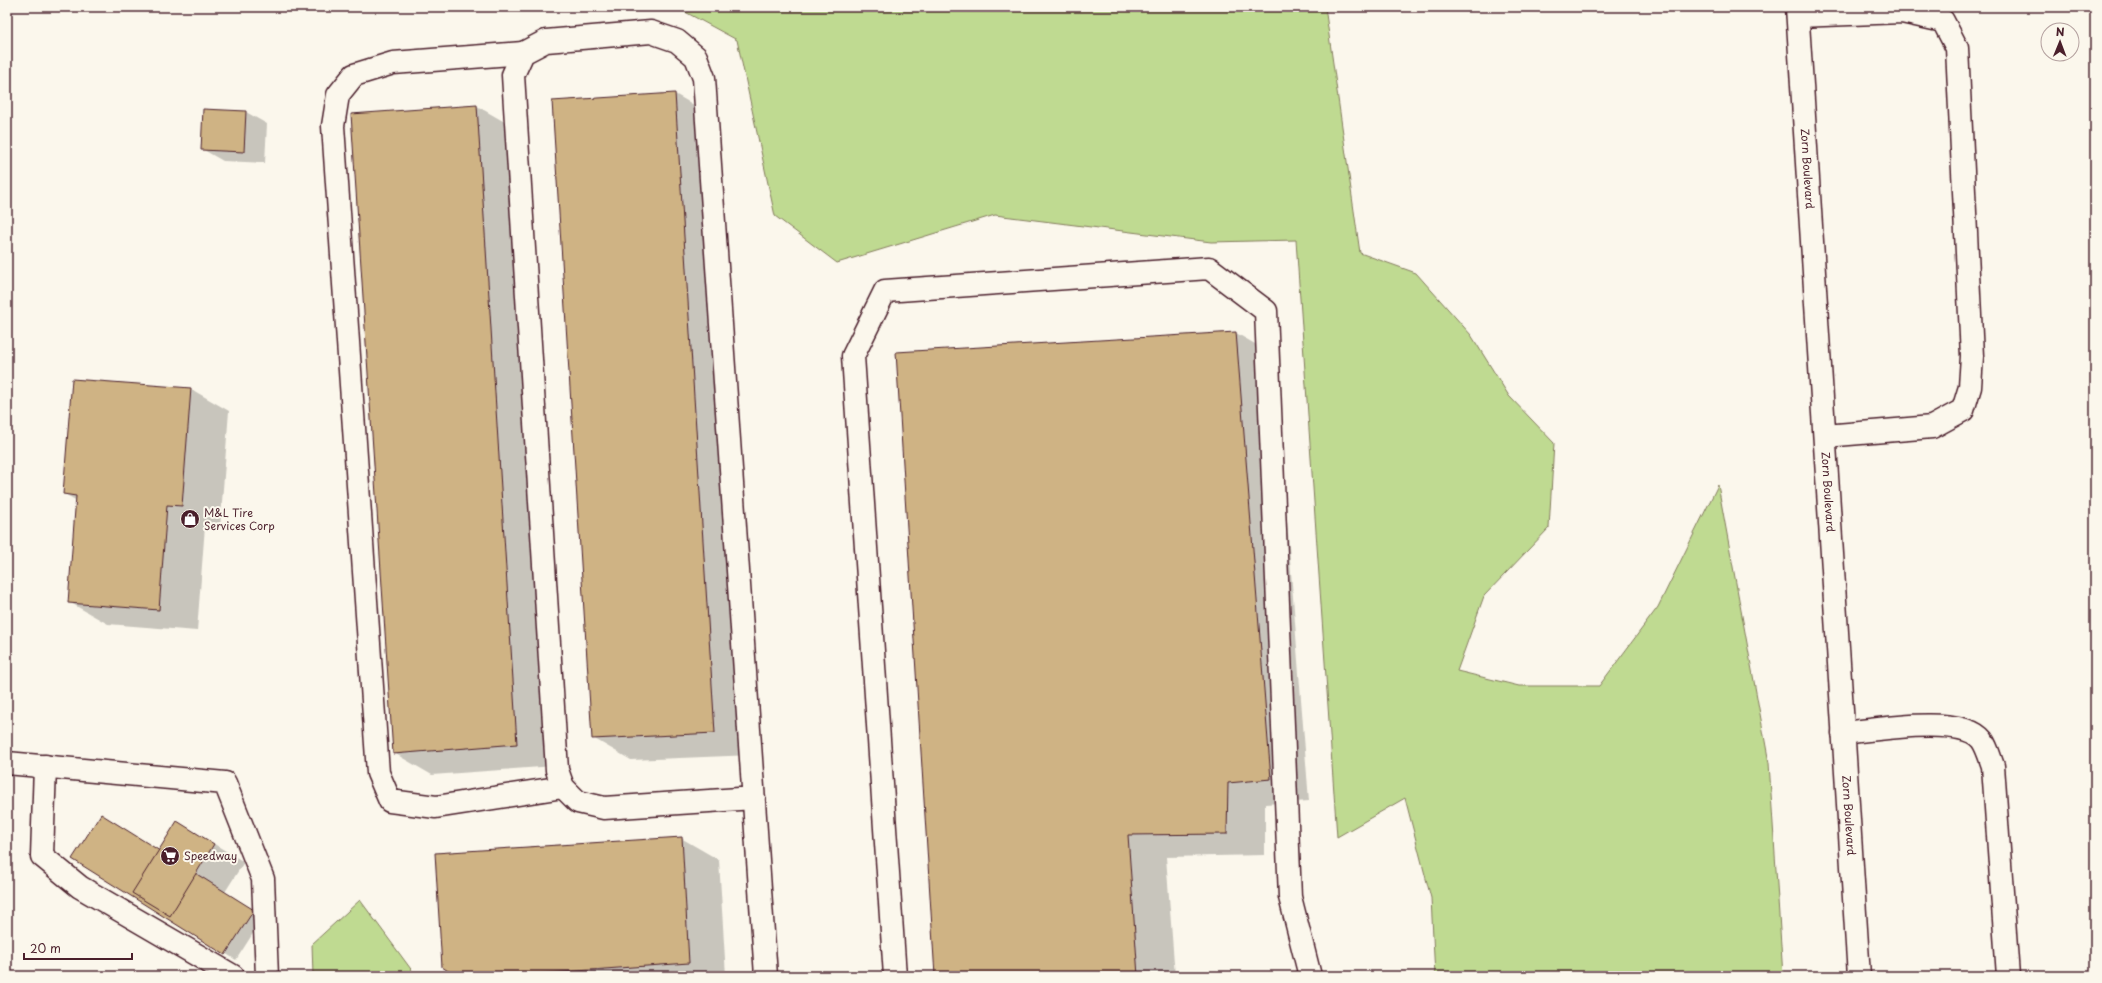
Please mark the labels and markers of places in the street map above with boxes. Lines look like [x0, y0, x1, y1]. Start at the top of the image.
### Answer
place label: M&L Tire Services Corp [204, 504, 275, 534]
shop icon: M&L Tire Services Corp [179, 508, 201, 530]
supermarket icon: Speedway [159, 845, 181, 867]
place label: Speedway [184, 847, 237, 864]

